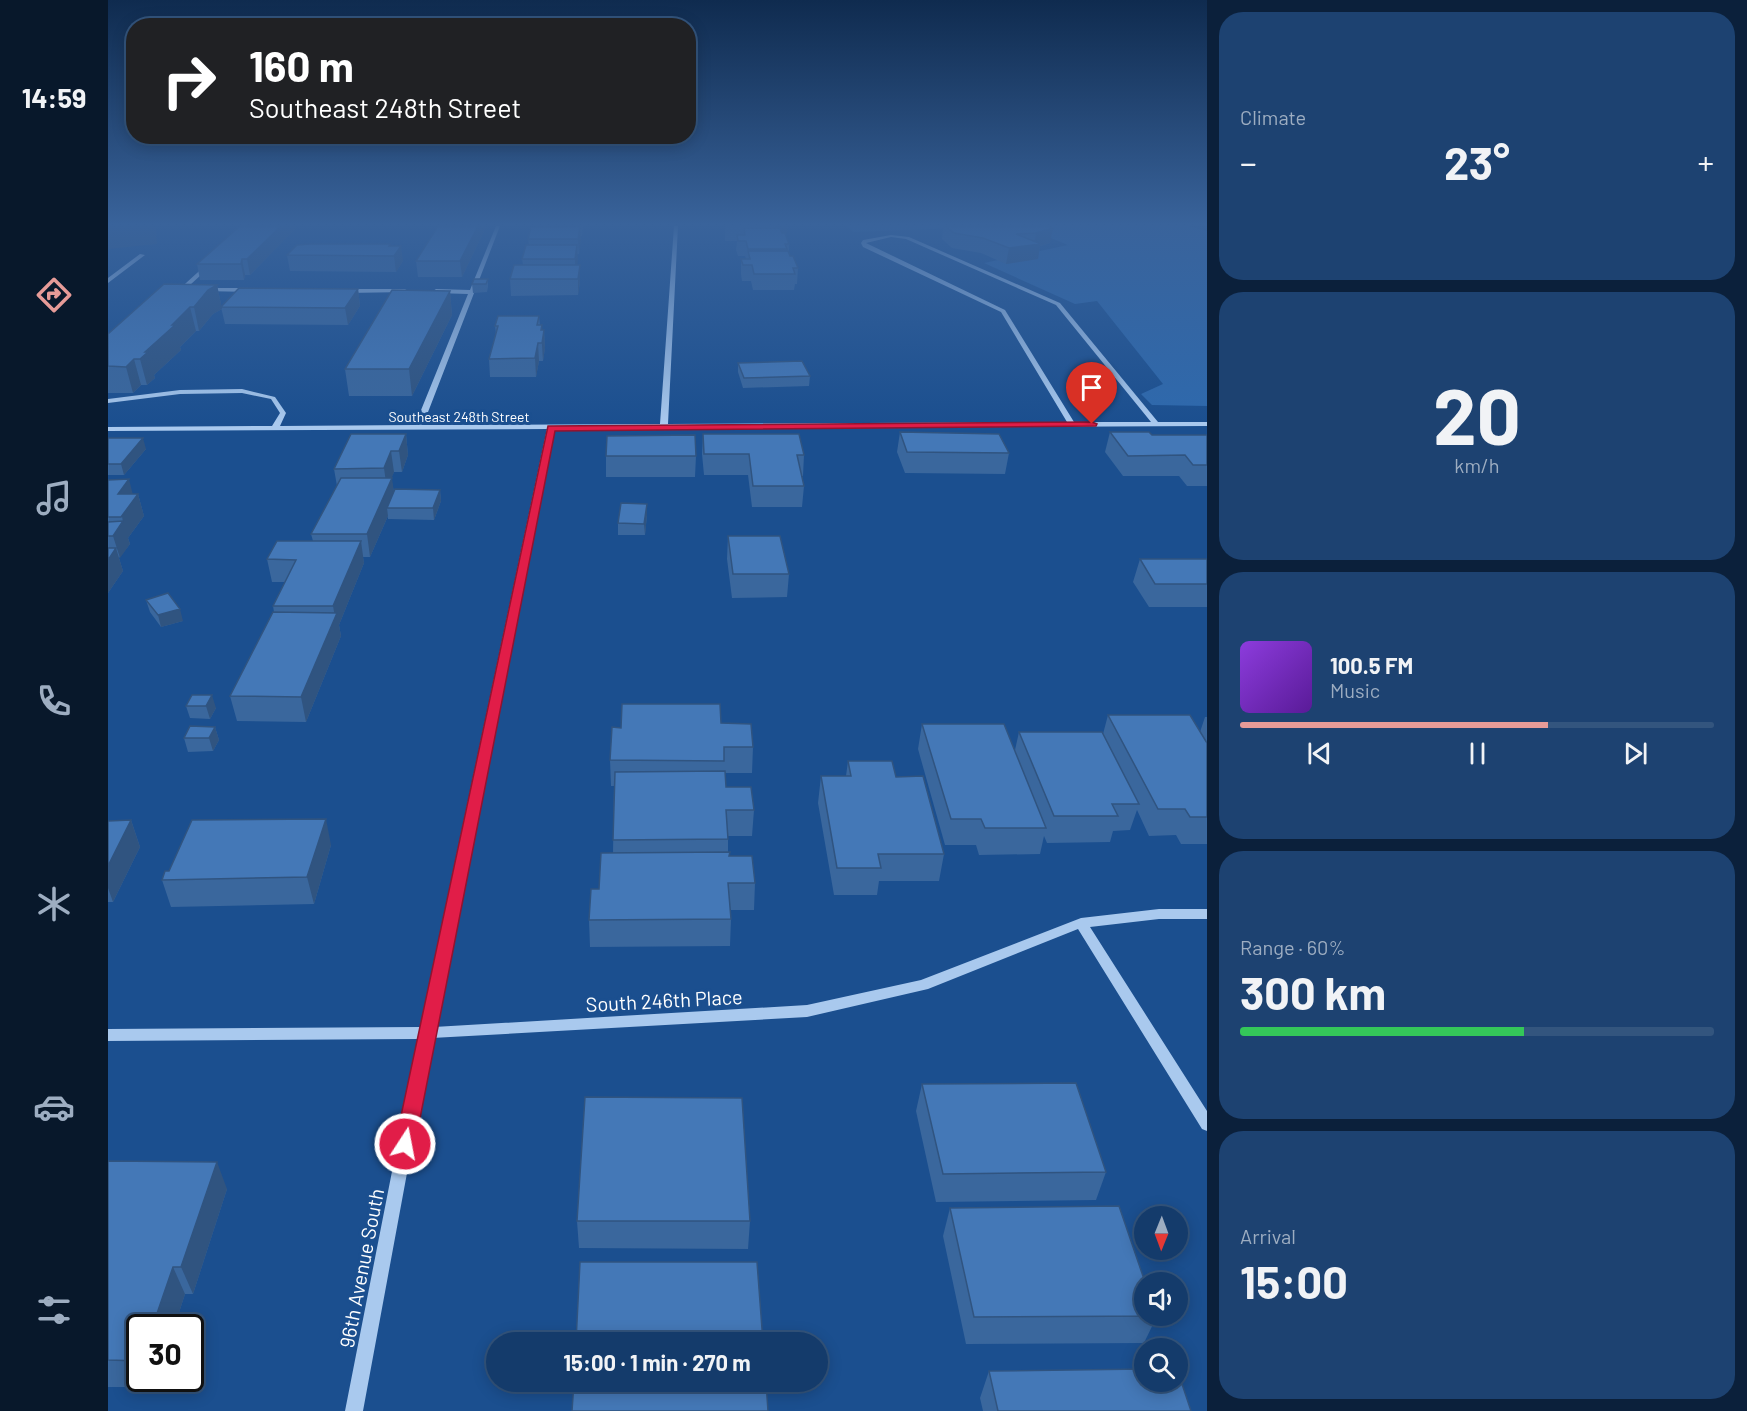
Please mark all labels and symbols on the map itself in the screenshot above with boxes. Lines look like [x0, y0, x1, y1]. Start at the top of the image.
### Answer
pin [1066, 362, 1117, 424]
street label: Southeast 248th Street [388, 408, 530, 425]
street label: South 246th Place [585, 984, 743, 1016]
position arrow [373, 1112, 437, 1176]
street label: 96th Avenue South [334, 1186, 388, 1350]
north arrow [1134, 1206, 1188, 1260]
speed limit sign: 30 [126, 1314, 204, 1392]

